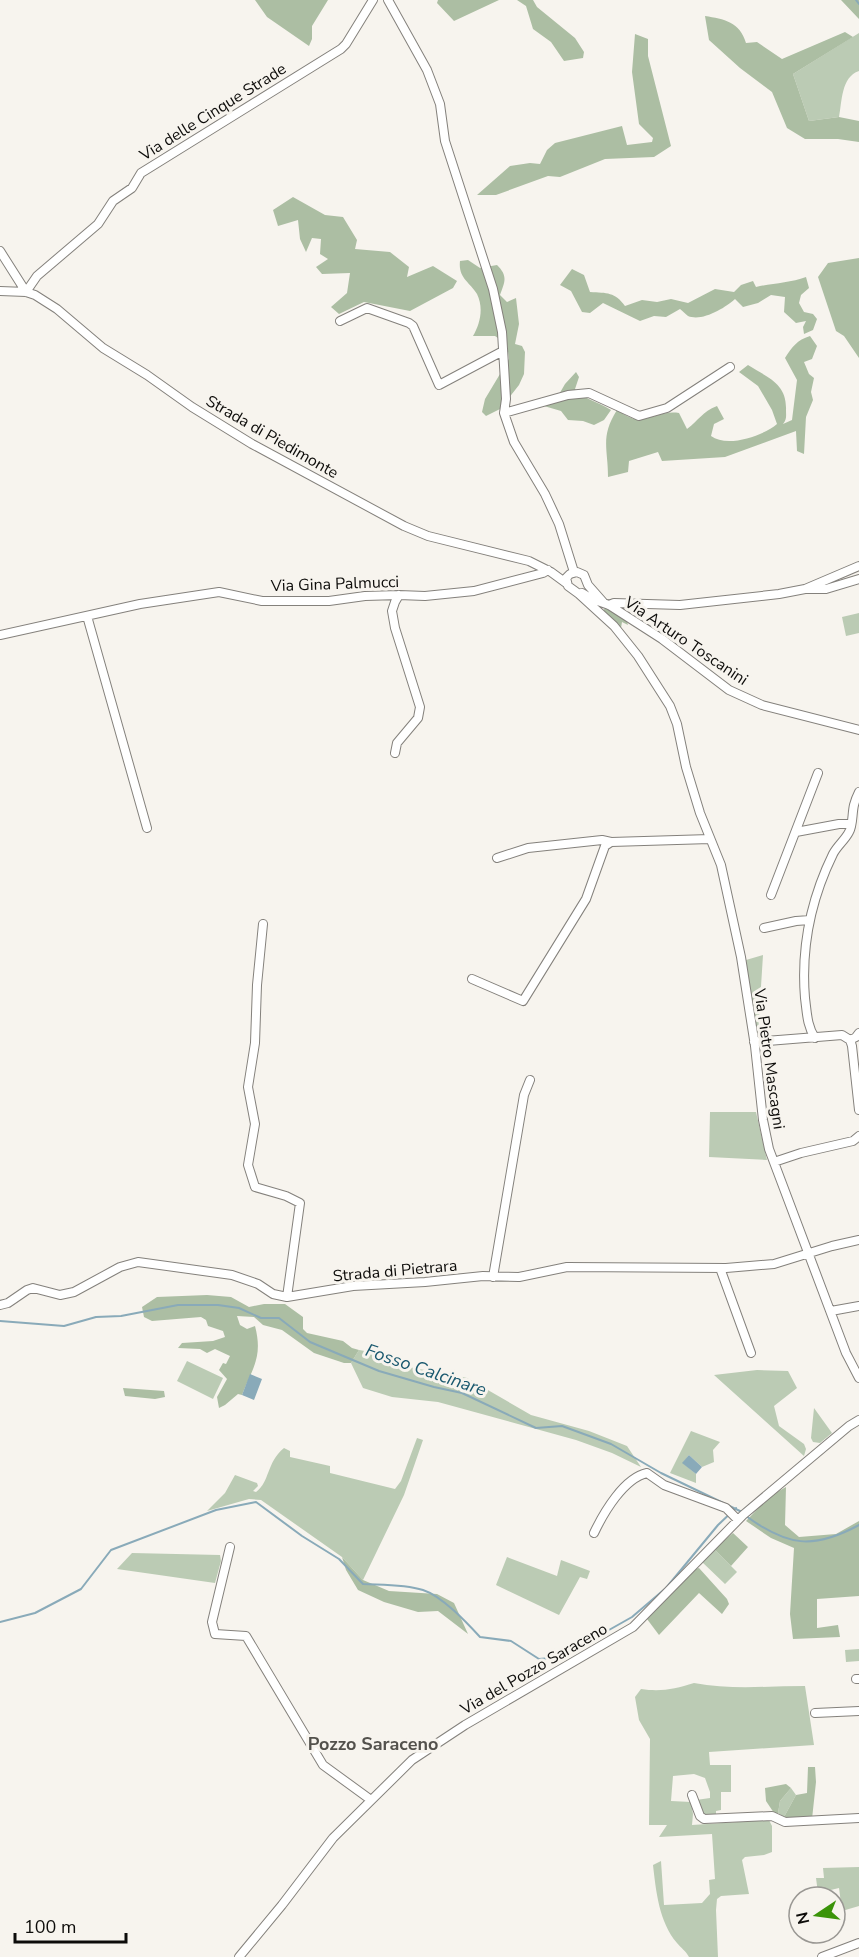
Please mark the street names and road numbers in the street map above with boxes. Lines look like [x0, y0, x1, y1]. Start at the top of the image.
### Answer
street label: Via delle Cinque Strade [135, 58, 291, 167]
street label: Strada di Piedimonte [202, 390, 342, 484]
street label: Via Gina Palmucci [269, 571, 400, 597]
street label: Via Arturo Toscanini [619, 591, 752, 691]
street label: Via Pietro Mascagni [748, 986, 790, 1131]
street label: Strada di Pietrara [332, 1255, 458, 1287]
street label: Via del Pozzo Saraceno [456, 1618, 612, 1721]

